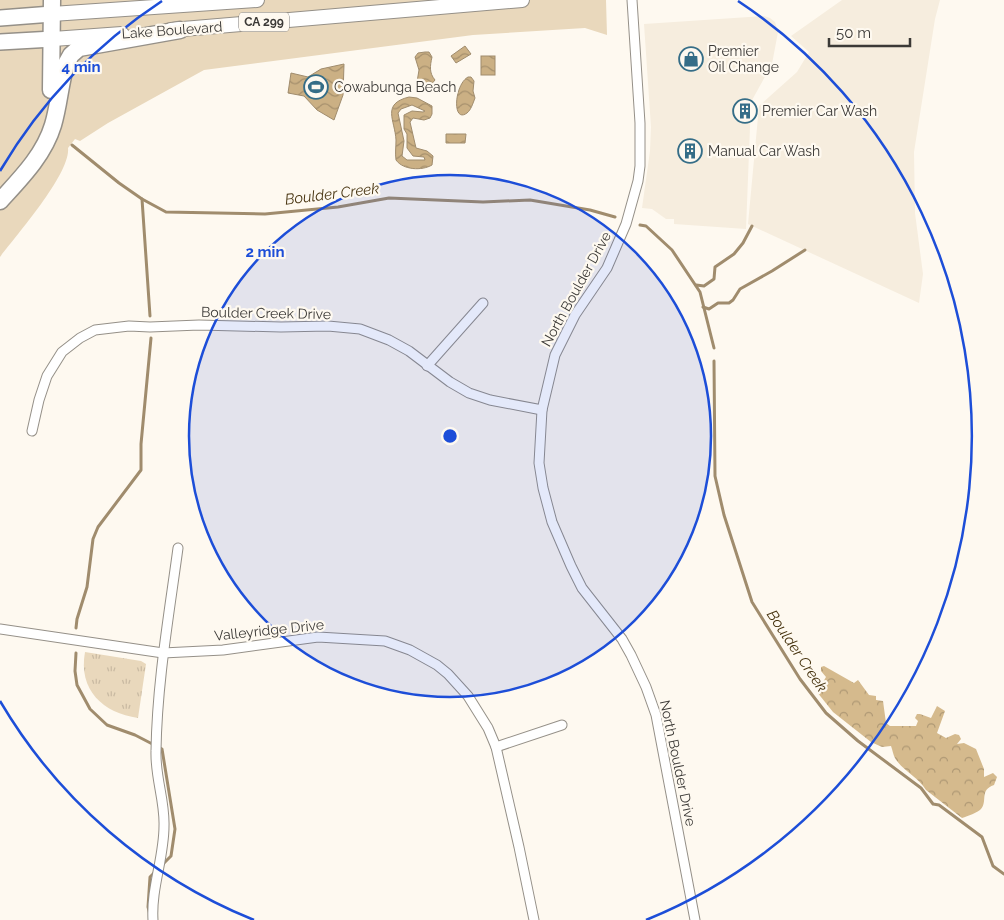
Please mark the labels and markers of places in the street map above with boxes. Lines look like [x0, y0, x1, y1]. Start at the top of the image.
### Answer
place label: Premier Oil Change [708, 43, 779, 75]
shop icon: Premier Oil Change [678, 46, 704, 72]
sports icon: Cowabunga Beach [303, 74, 329, 100]
place label: Cowabunga Beach [334, 79, 457, 95]
building icon: Premier Car Wash [732, 98, 758, 124]
place label: Premier Car Wash [762, 103, 877, 119]
building icon: Manual Car Wash [677, 138, 703, 164]
place label: Manual Car Wash [708, 143, 820, 159]
centre of rings [441, 427, 459, 445]

